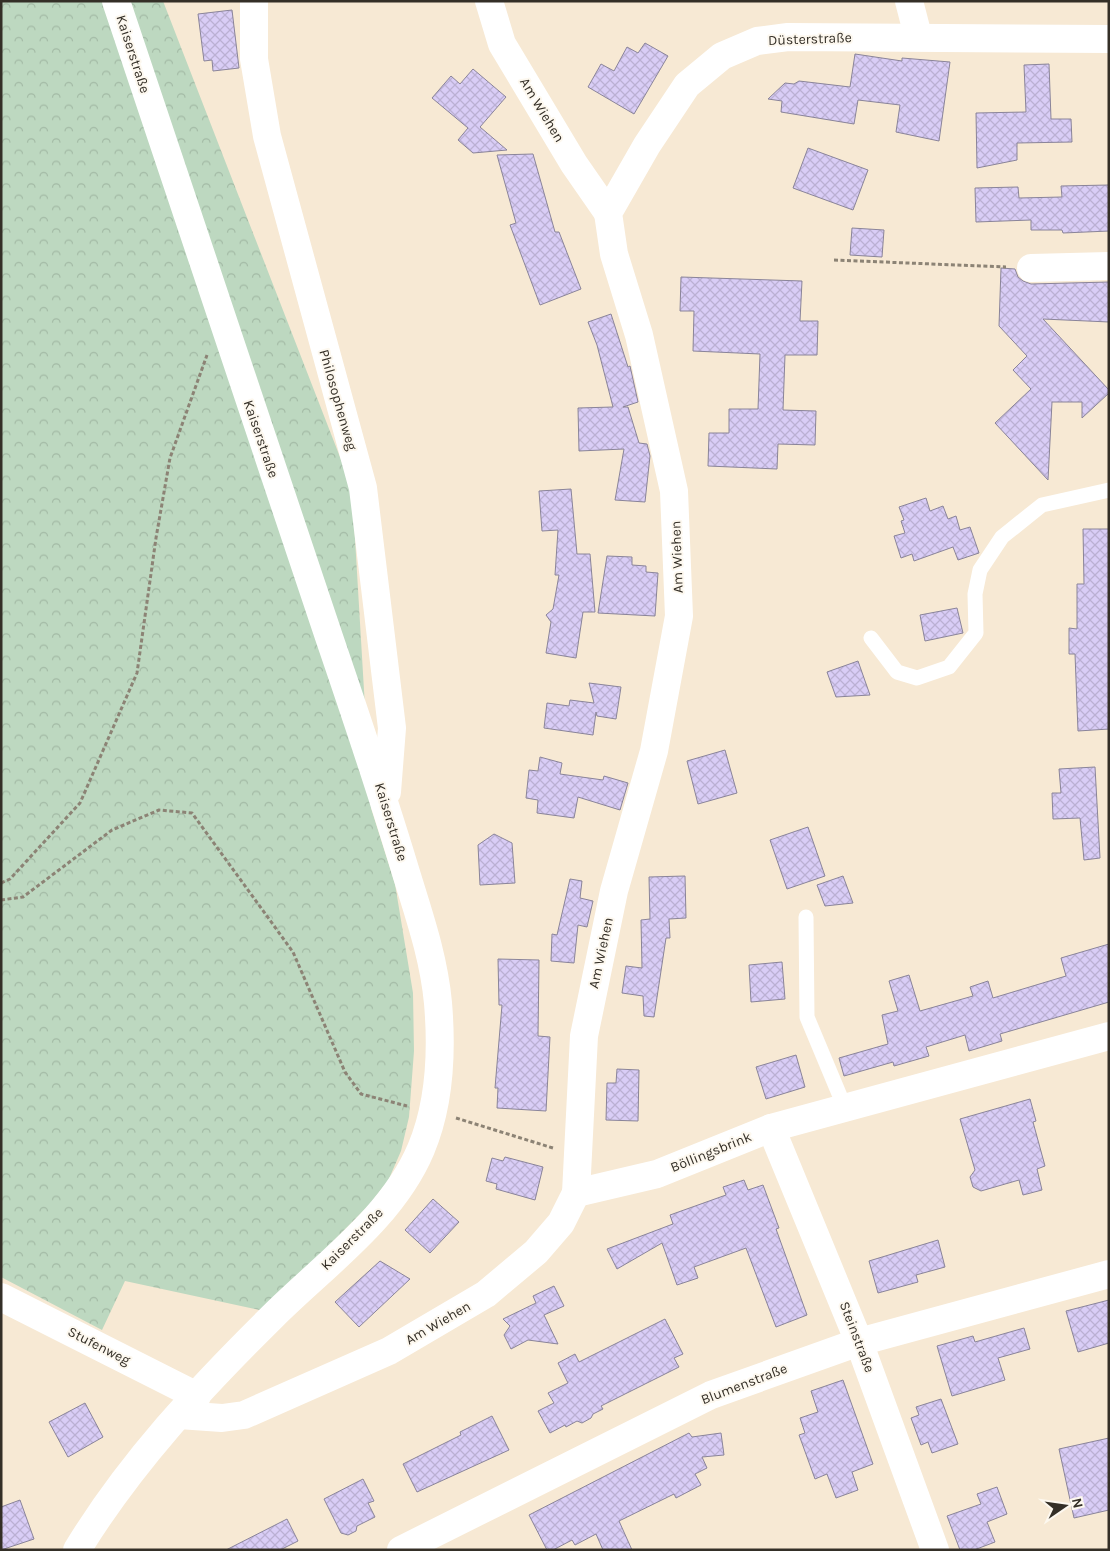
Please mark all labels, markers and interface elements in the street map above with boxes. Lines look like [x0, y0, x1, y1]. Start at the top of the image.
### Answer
street label: Kaiserstraße [112, 13, 154, 95]
street label: Düsterstraße [768, 29, 852, 49]
street label: Am Wiehen [516, 75, 568, 145]
street label: Philosophenweg [315, 347, 361, 453]
street label: Kaiserstraße [240, 398, 282, 480]
street label: Am Wiehen [667, 521, 687, 593]
street label: Kaiserstraße [371, 781, 411, 863]
street label: Am Wiehen [585, 916, 617, 990]
street label: Böllingsbrink [668, 1128, 754, 1176]
street label: Kaiserstraße [317, 1204, 387, 1274]
street label: Am Wiehen [402, 1298, 474, 1348]
street label: Steinstraße [836, 1299, 878, 1375]
street label: Stufenweg [65, 1323, 133, 1369]
street label: Blumenstraße [698, 1360, 790, 1408]
north arrow [1040, 1481, 1090, 1531]
text: N [1068, 1496, 1087, 1510]

